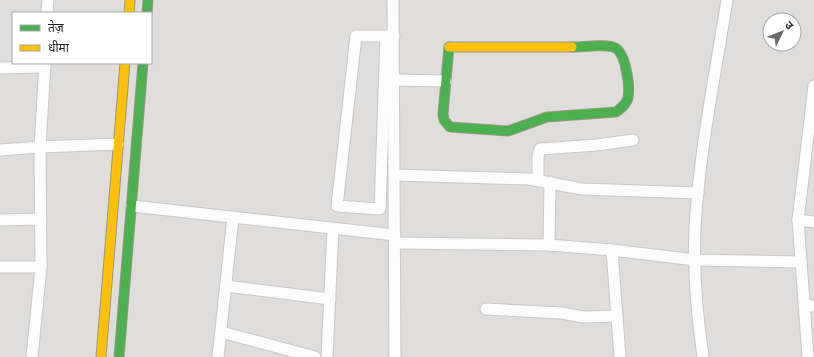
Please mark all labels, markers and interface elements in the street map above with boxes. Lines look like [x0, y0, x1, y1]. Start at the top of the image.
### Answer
legend [12, 12, 152, 64]
north arrow [762, 12, 802, 52]
text: उ [782, 19, 796, 33]
text: तेज़ [48, 20, 65, 35]
text: धीमा [48, 40, 70, 55]

